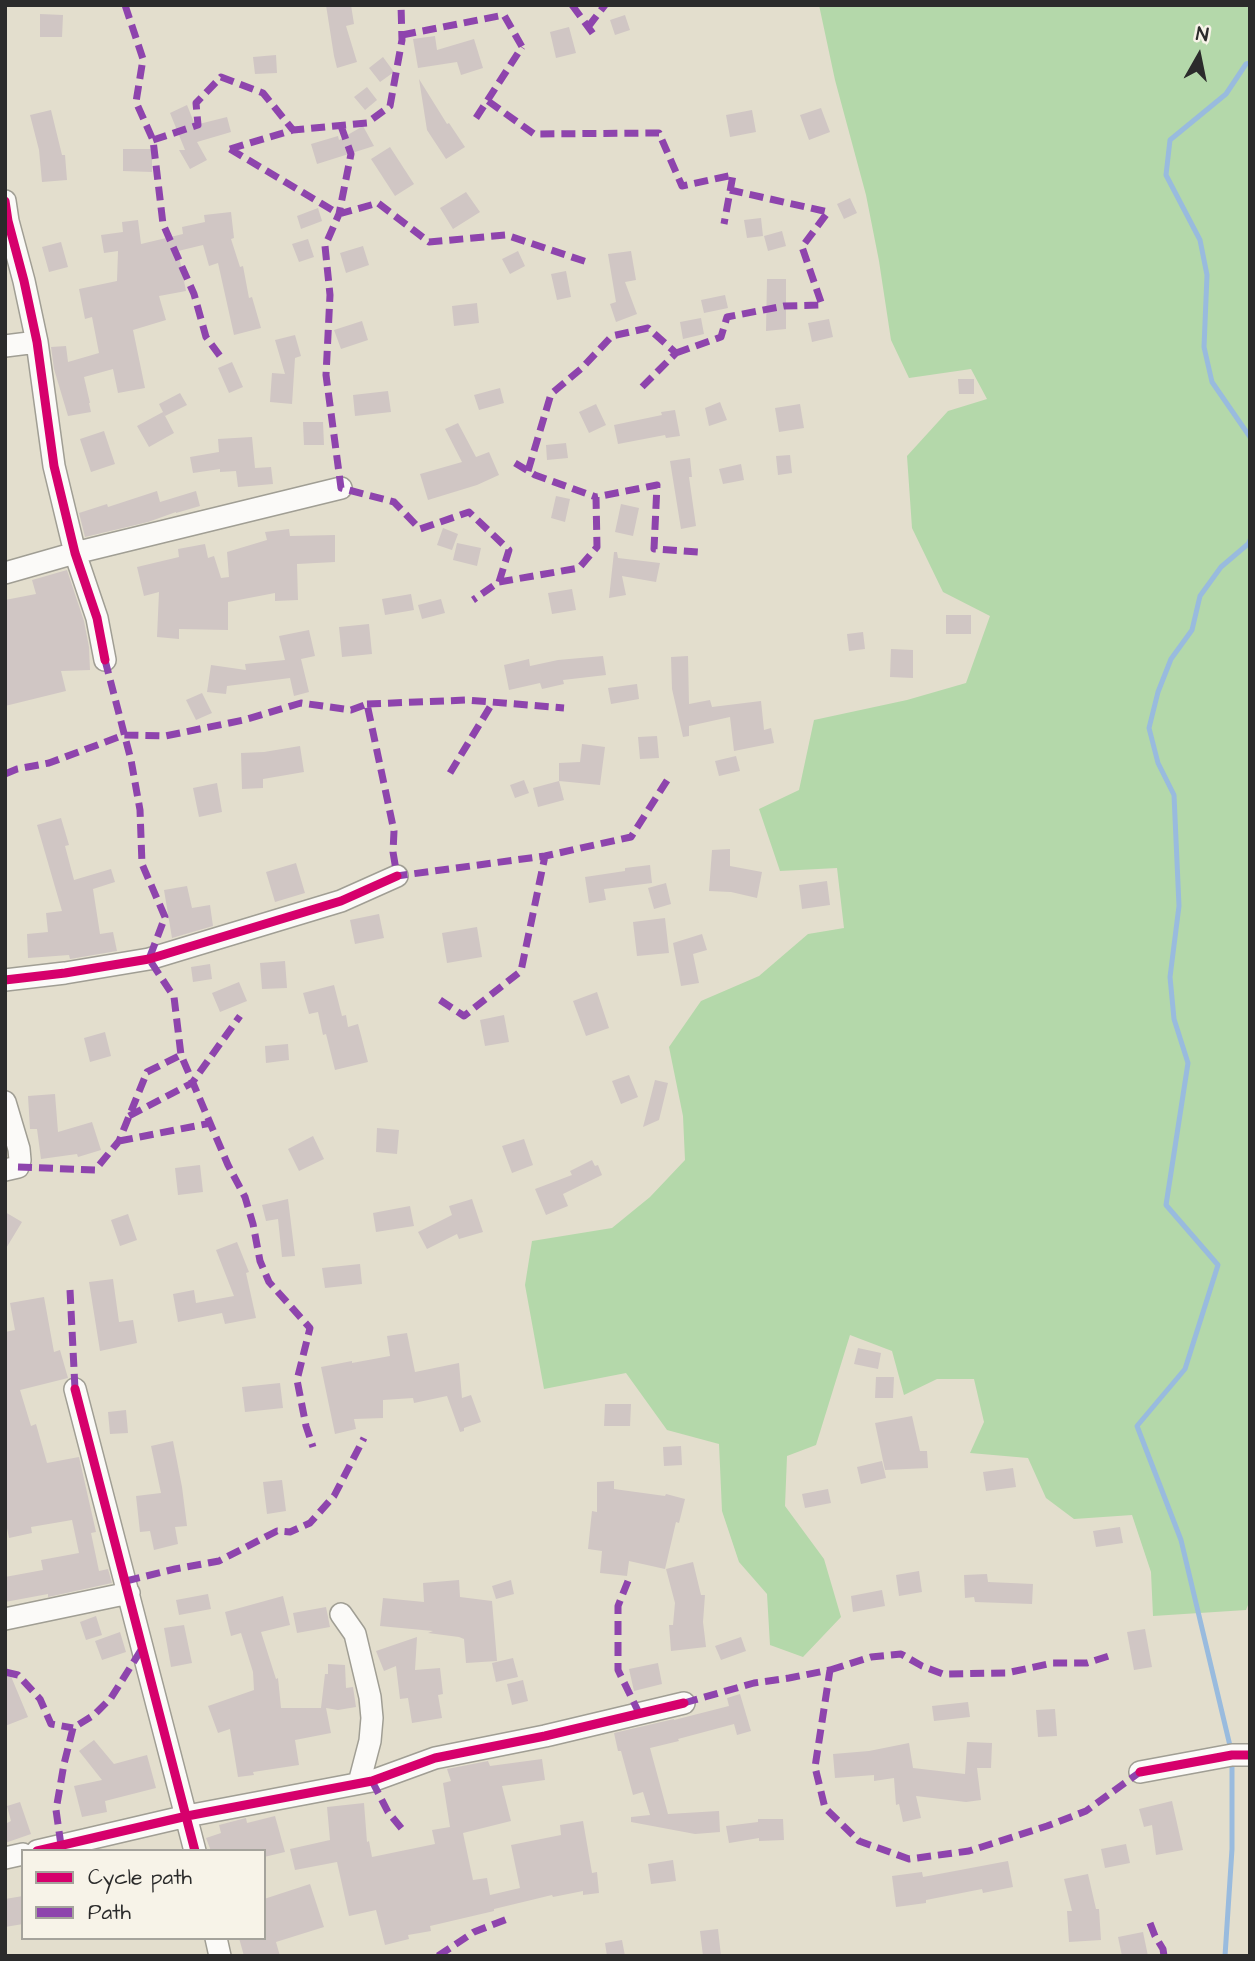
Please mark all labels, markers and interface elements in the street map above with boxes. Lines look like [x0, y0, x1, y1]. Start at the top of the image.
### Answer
text: N [1194, 20, 1210, 49]
north arrow [1164, 21, 1234, 91]
legend [21, 1849, 266, 1940]
text: Cycle path [88, 1863, 192, 1892]
text: Path [88, 1898, 131, 1927]

